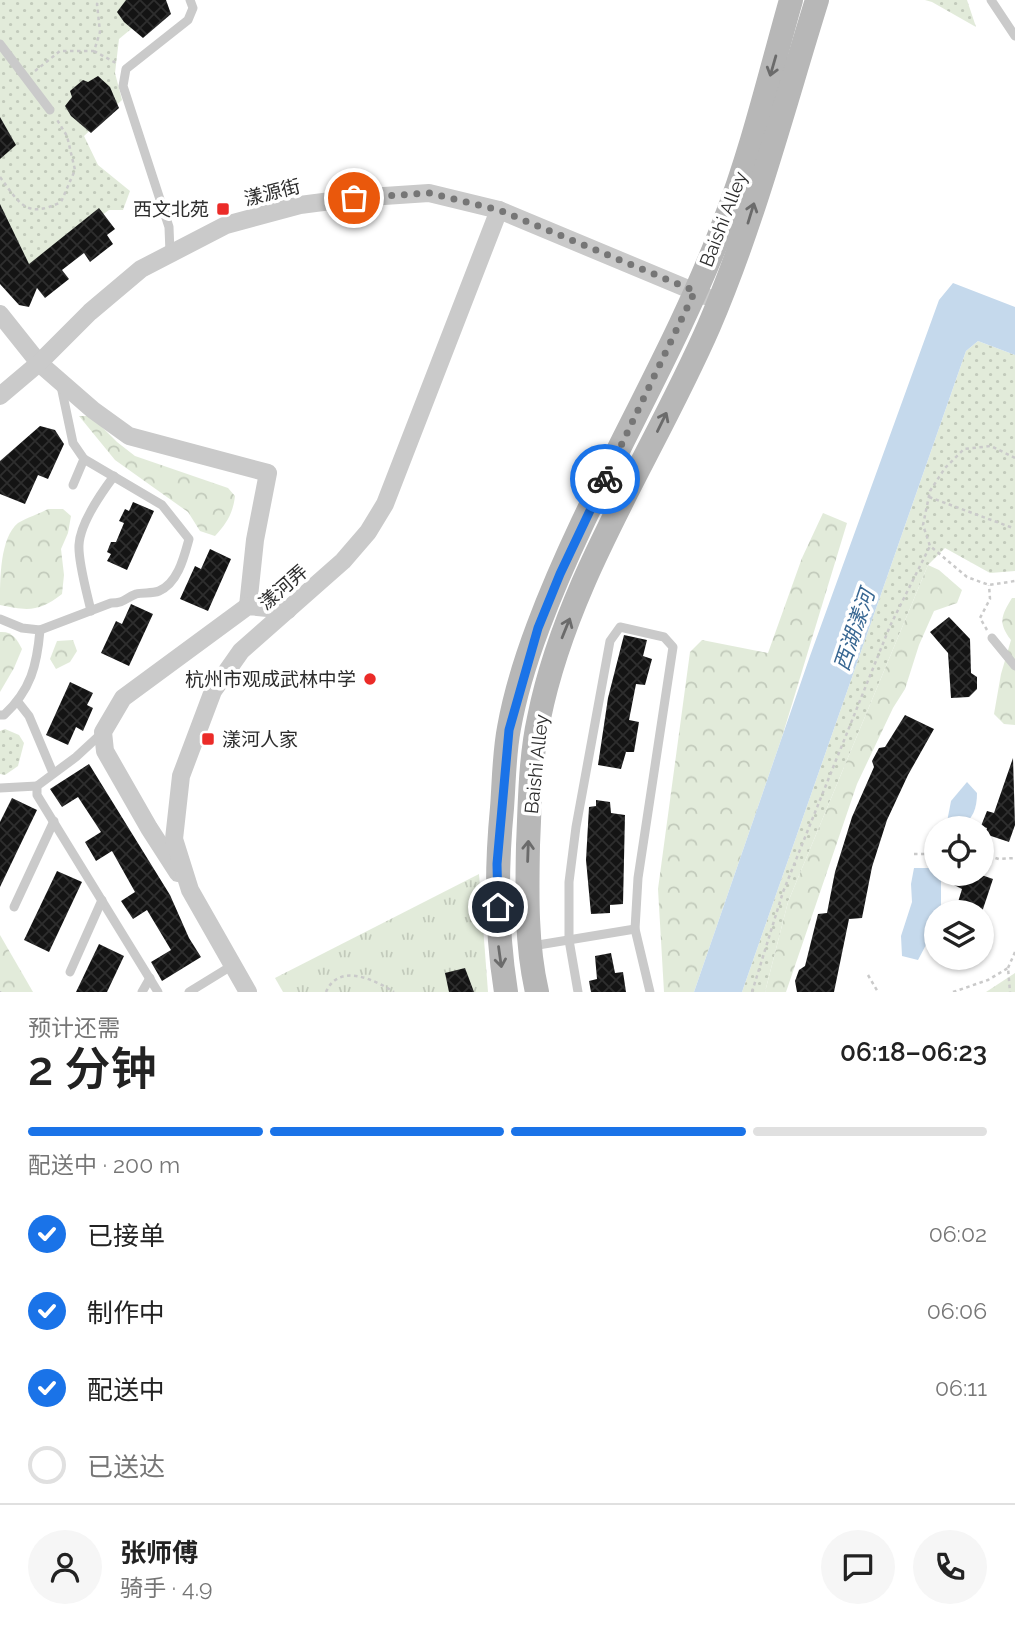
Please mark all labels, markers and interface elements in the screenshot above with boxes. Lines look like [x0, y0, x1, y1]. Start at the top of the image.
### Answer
one-way arrow [766, 54, 779, 77]
pin [324, 168, 384, 228]
street label: Baishi Alley [695, 168, 751, 270]
street label: 漾源街 [242, 174, 302, 210]
icon: bag [335, 179, 373, 217]
place label: 西文北苑 [133, 198, 209, 220]
marker: 西文北苑 [215, 201, 231, 217]
one-way arrow [745, 202, 758, 224]
one-way arrow [656, 412, 670, 433]
courier [570, 444, 640, 514]
icon: bike [586, 460, 624, 498]
street label: 漾河弄 [254, 560, 312, 614]
water label: 西湖漾河 [829, 582, 881, 674]
one-way arrow [560, 618, 573, 640]
place label: 杭州市观成武林中学 [185, 668, 356, 690]
marker: 杭州市观成武林中学 [362, 671, 378, 687]
street label: Baishi Alley [520, 713, 552, 815]
place label: 漾河人家 [222, 728, 298, 750]
marker: 漾河人家 [200, 731, 216, 747]
map controls [924, 816, 994, 970]
button: locate [924, 816, 994, 886]
one-way arrow [522, 840, 535, 863]
pin [468, 877, 528, 937]
icon: home [479, 888, 517, 926]
button: layers [924, 900, 994, 970]
one-way arrow [494, 945, 507, 968]
text: 预计还需 [28, 1014, 120, 1041]
text: 06:18–06:23 [840, 1037, 987, 1067]
text: 2 分钟 [28, 1042, 157, 1096]
text: 配送中 · 200 m [28, 1151, 180, 1178]
icon: check [28, 1215, 66, 1253]
text: 06:02 [929, 1220, 987, 1247]
text: 已接单 [87, 1221, 165, 1251]
icon: check [28, 1292, 66, 1330]
text: 06:06 [927, 1297, 987, 1324]
text: 制作中 [87, 1298, 165, 1328]
icon: check [28, 1369, 66, 1407]
text: 06:11 [935, 1374, 987, 1401]
text: 配送中 [87, 1375, 165, 1405]
text: 已送达 [87, 1452, 165, 1482]
button: person [28, 1530, 102, 1604]
button: chat [821, 1530, 895, 1604]
button: phone [913, 1530, 987, 1604]
text: 张师傅 [120, 1538, 198, 1568]
text: 骑手 · 4.9 [120, 1574, 212, 1601]

